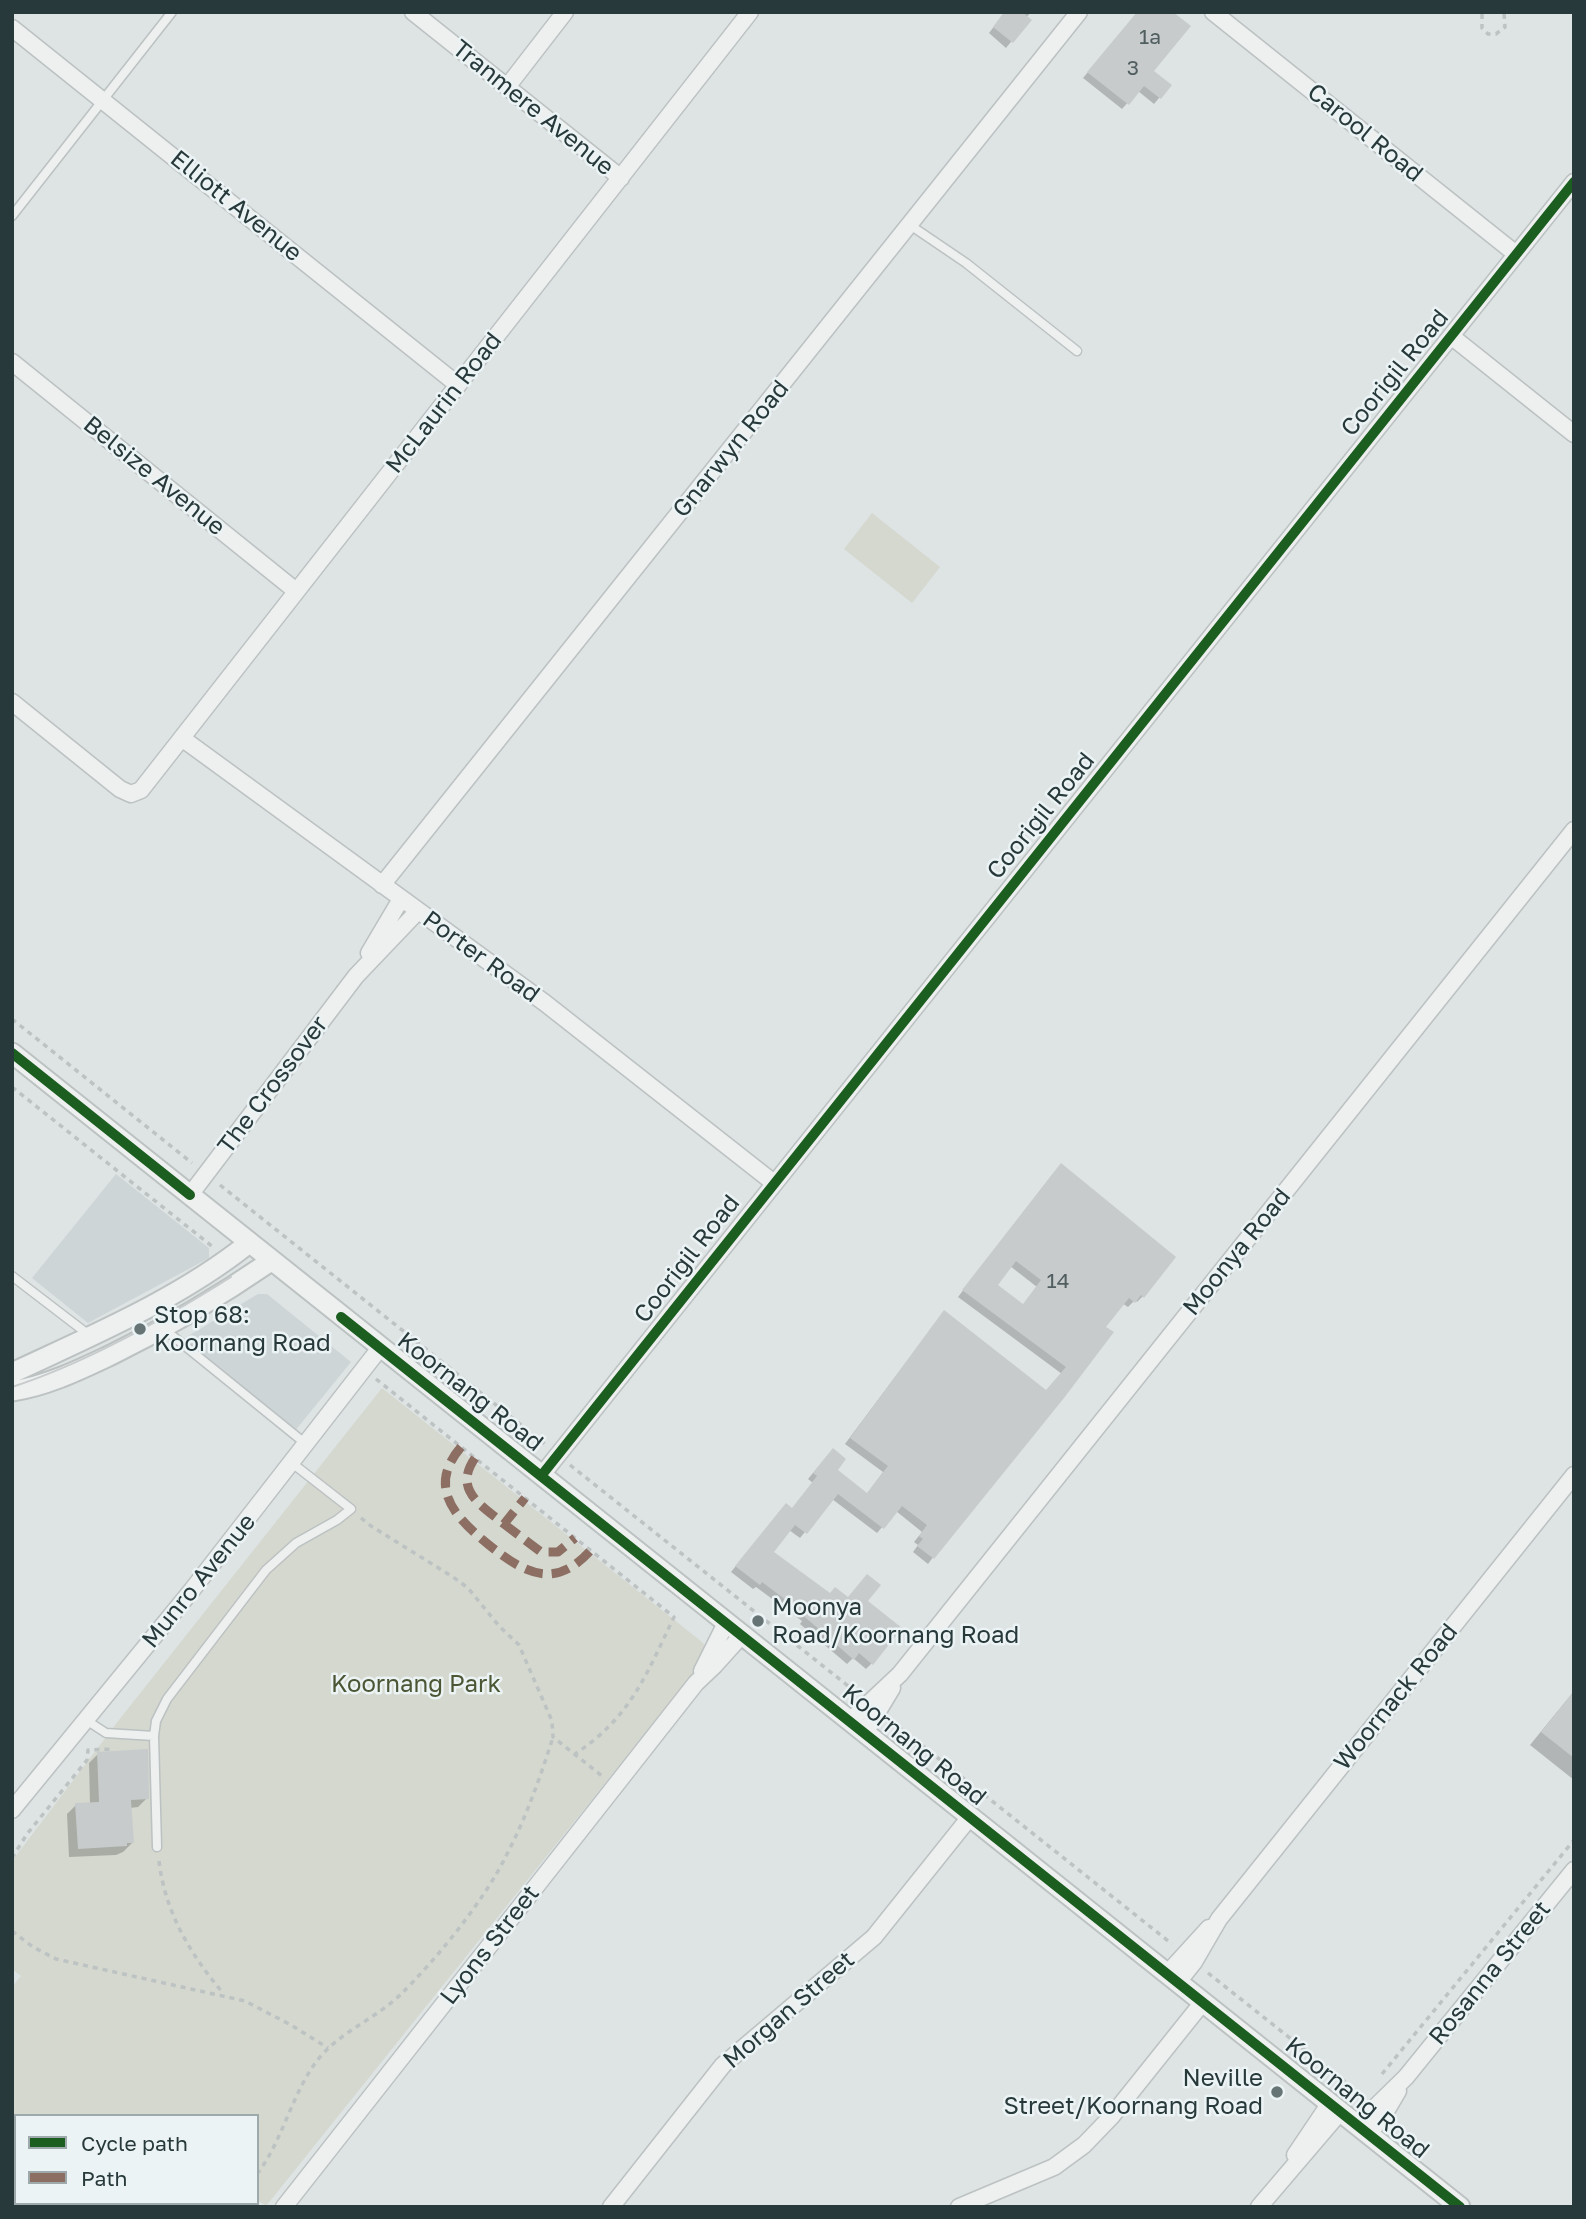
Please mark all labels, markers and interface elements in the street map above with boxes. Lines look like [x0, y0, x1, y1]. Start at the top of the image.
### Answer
house number: 1a [1139, 24, 1161, 50]
street label: Tranmere Avenue [447, 34, 619, 182]
house number: 3 [1127, 55, 1139, 81]
street label: Carool Road [1301, 78, 1429, 188]
street label: Elliott Avenue [165, 144, 307, 268]
street label: Coorigil Road [1335, 304, 1455, 442]
street label: McLaurin Road [380, 327, 508, 479]
street label: Gnarwyn Road [667, 375, 795, 523]
street label: Belsize Avenue [77, 410, 231, 542]
street label: Coorigil Road [981, 747, 1101, 885]
street label: Porter Road [417, 905, 545, 1009]
street label: The Crossover [212, 1010, 334, 1160]
street label: Moonya Road [1177, 1183, 1297, 1321]
street label: Coorigil Road [628, 1189, 746, 1329]
house number: 14 [1047, 1268, 1069, 1294]
place label: Stop 68: Koornang Road [154, 1301, 331, 1357]
marker: Stop 68: Koornang Road [132, 1321, 148, 1337]
street label: Koornang Road [391, 1326, 549, 1458]
street label: Munro Avenue [136, 1508, 262, 1654]
place label: Moonya Road/Koornang Road [772, 1593, 1019, 1649]
marker: Moonya Road/Koornang Road [750, 1613, 766, 1629]
street label: Woornack Road [1328, 1618, 1464, 1776]
park label: Koornang Park [331, 1670, 501, 1698]
street label: Koornang Road [836, 1678, 992, 1812]
street label: Lyons Street [434, 1880, 546, 2010]
street label: Rosanna Street [1423, 1895, 1557, 2051]
street label: Morgan Street [718, 1945, 860, 2075]
street label: Koornang Road [1279, 2031, 1435, 2165]
place label: Neville Street/Koornang Road [1004, 2064, 1263, 2120]
marker: Neville Street/Koornang Road [1269, 2084, 1285, 2100]
legend [14, 2114, 259, 2205]
text: Cycle path [81, 2130, 188, 2156]
text: Path [81, 2165, 128, 2191]

